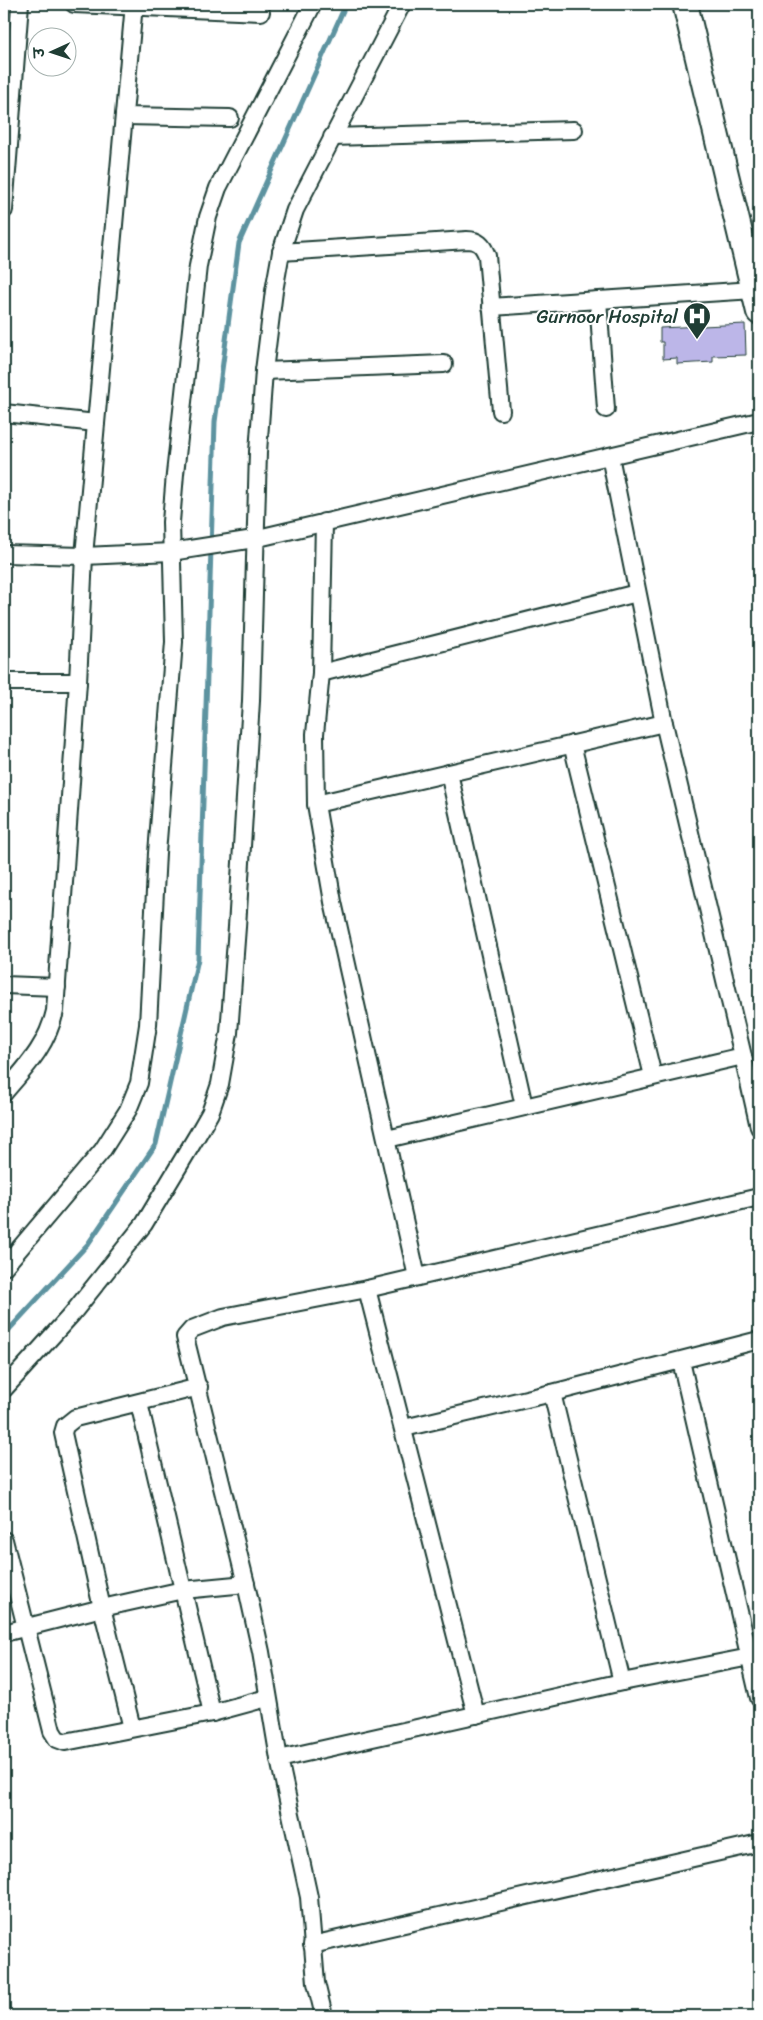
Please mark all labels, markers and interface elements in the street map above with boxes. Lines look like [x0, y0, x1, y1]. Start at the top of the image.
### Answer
north arrow [28, 28, 78, 78]
text: उ [27, 46, 52, 60]
place label: Gurnoor Hospital [536, 300, 679, 333]
hospital icon: Gurnoor Hospital [682, 301, 712, 340]

